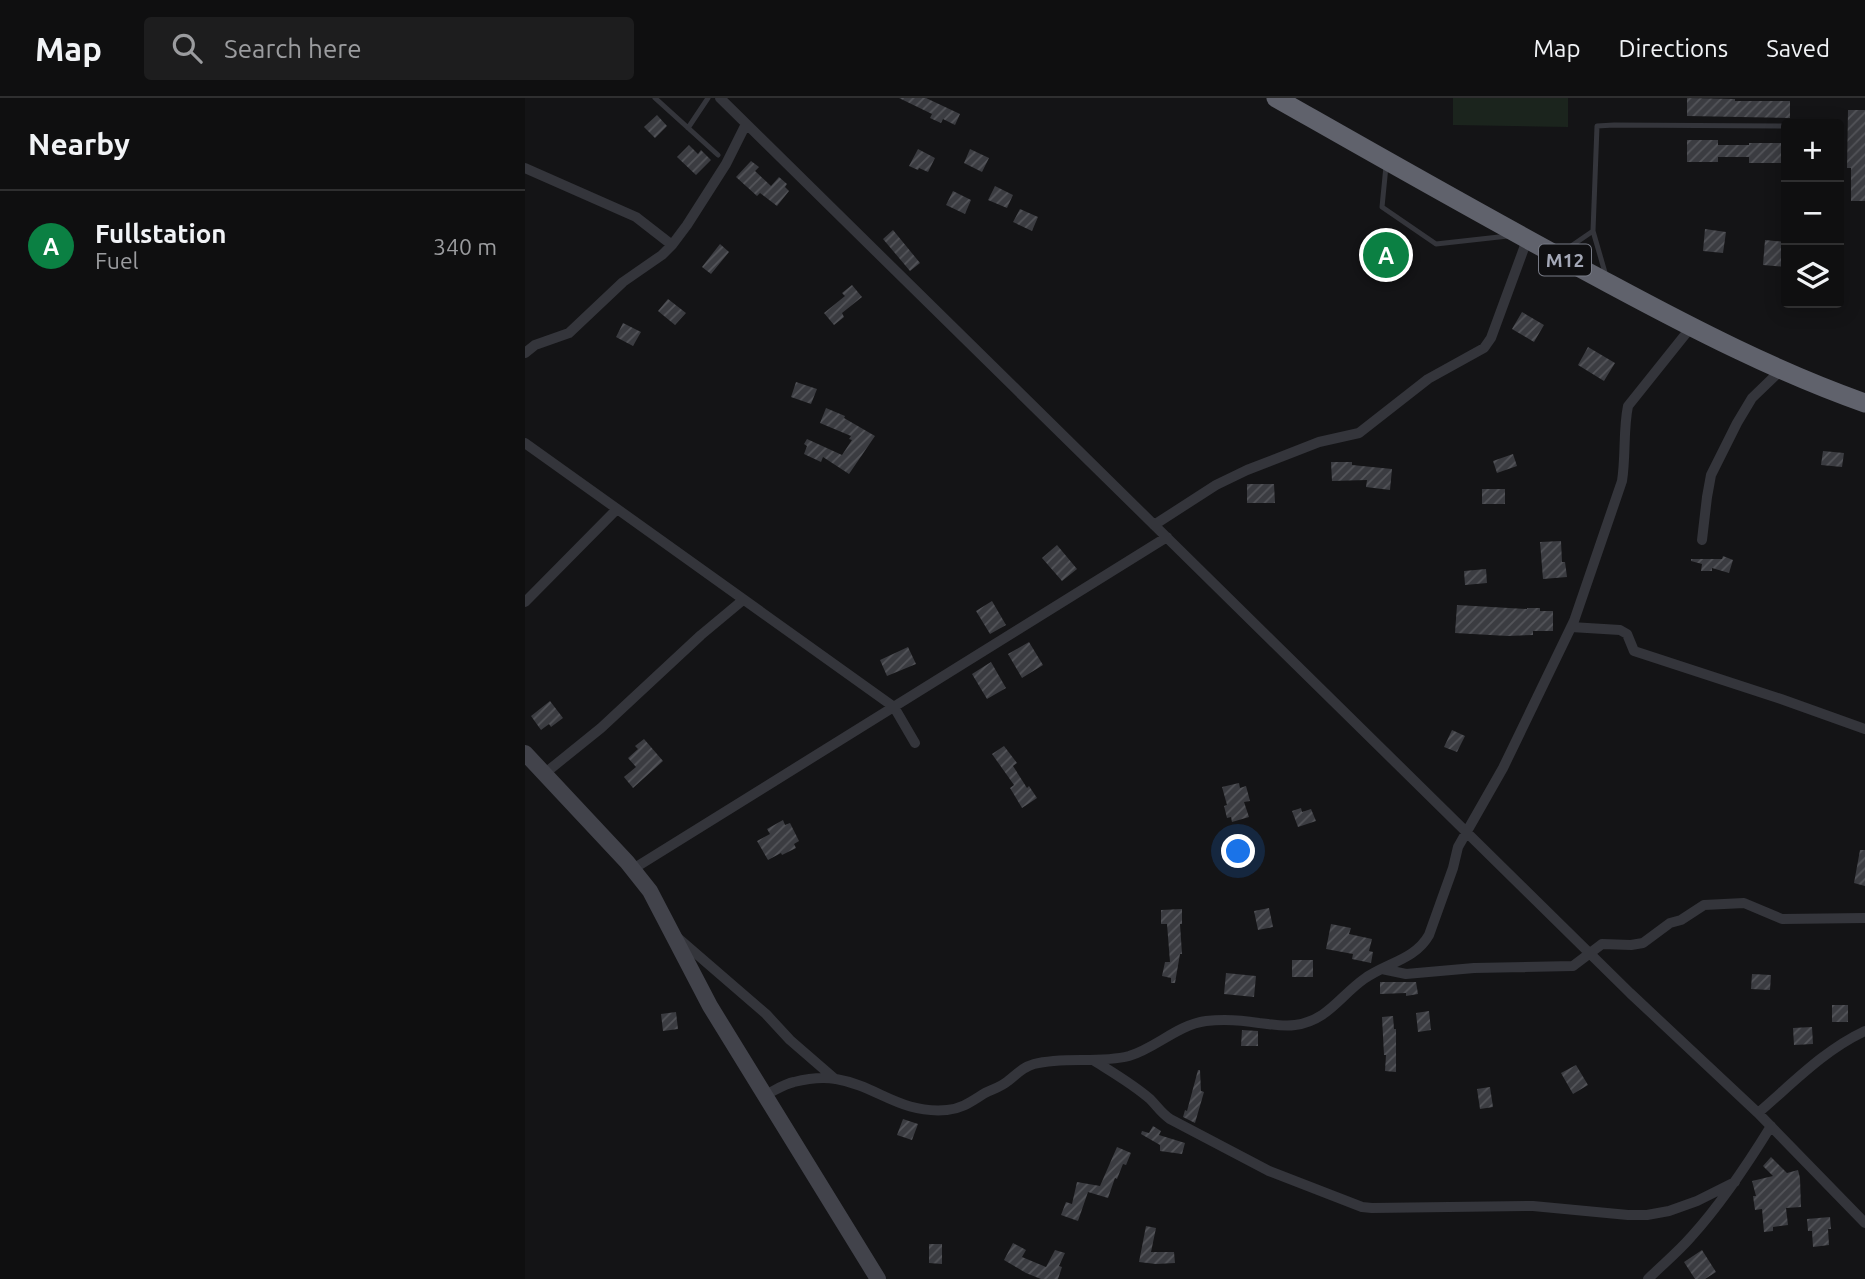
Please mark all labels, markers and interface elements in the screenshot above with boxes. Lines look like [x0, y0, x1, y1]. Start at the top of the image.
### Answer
search box [144, 17, 634, 80]
icon: search [168, 29, 206, 67]
text: Map [35, 30, 102, 67]
text: Search here [224, 34, 362, 63]
text: Map [1533, 35, 1580, 62]
text: Directions [1618, 35, 1728, 62]
text: Saved [1766, 35, 1830, 62]
map controls [1781, 119, 1844, 308]
button: + [1781, 119, 1844, 182]
text: Nearby [28, 127, 130, 161]
button: − [1781, 182, 1844, 245]
text: Fullstation [95, 219, 227, 248]
pin: A [1363, 229, 1409, 281]
text: A [43, 234, 59, 259]
text: 340 m [433, 234, 497, 259]
road number: M12 [1539, 244, 1591, 276]
button: layers [1781, 245, 1844, 308]
text: Fuel [95, 248, 139, 273]
your location [1221, 834, 1255, 868]

